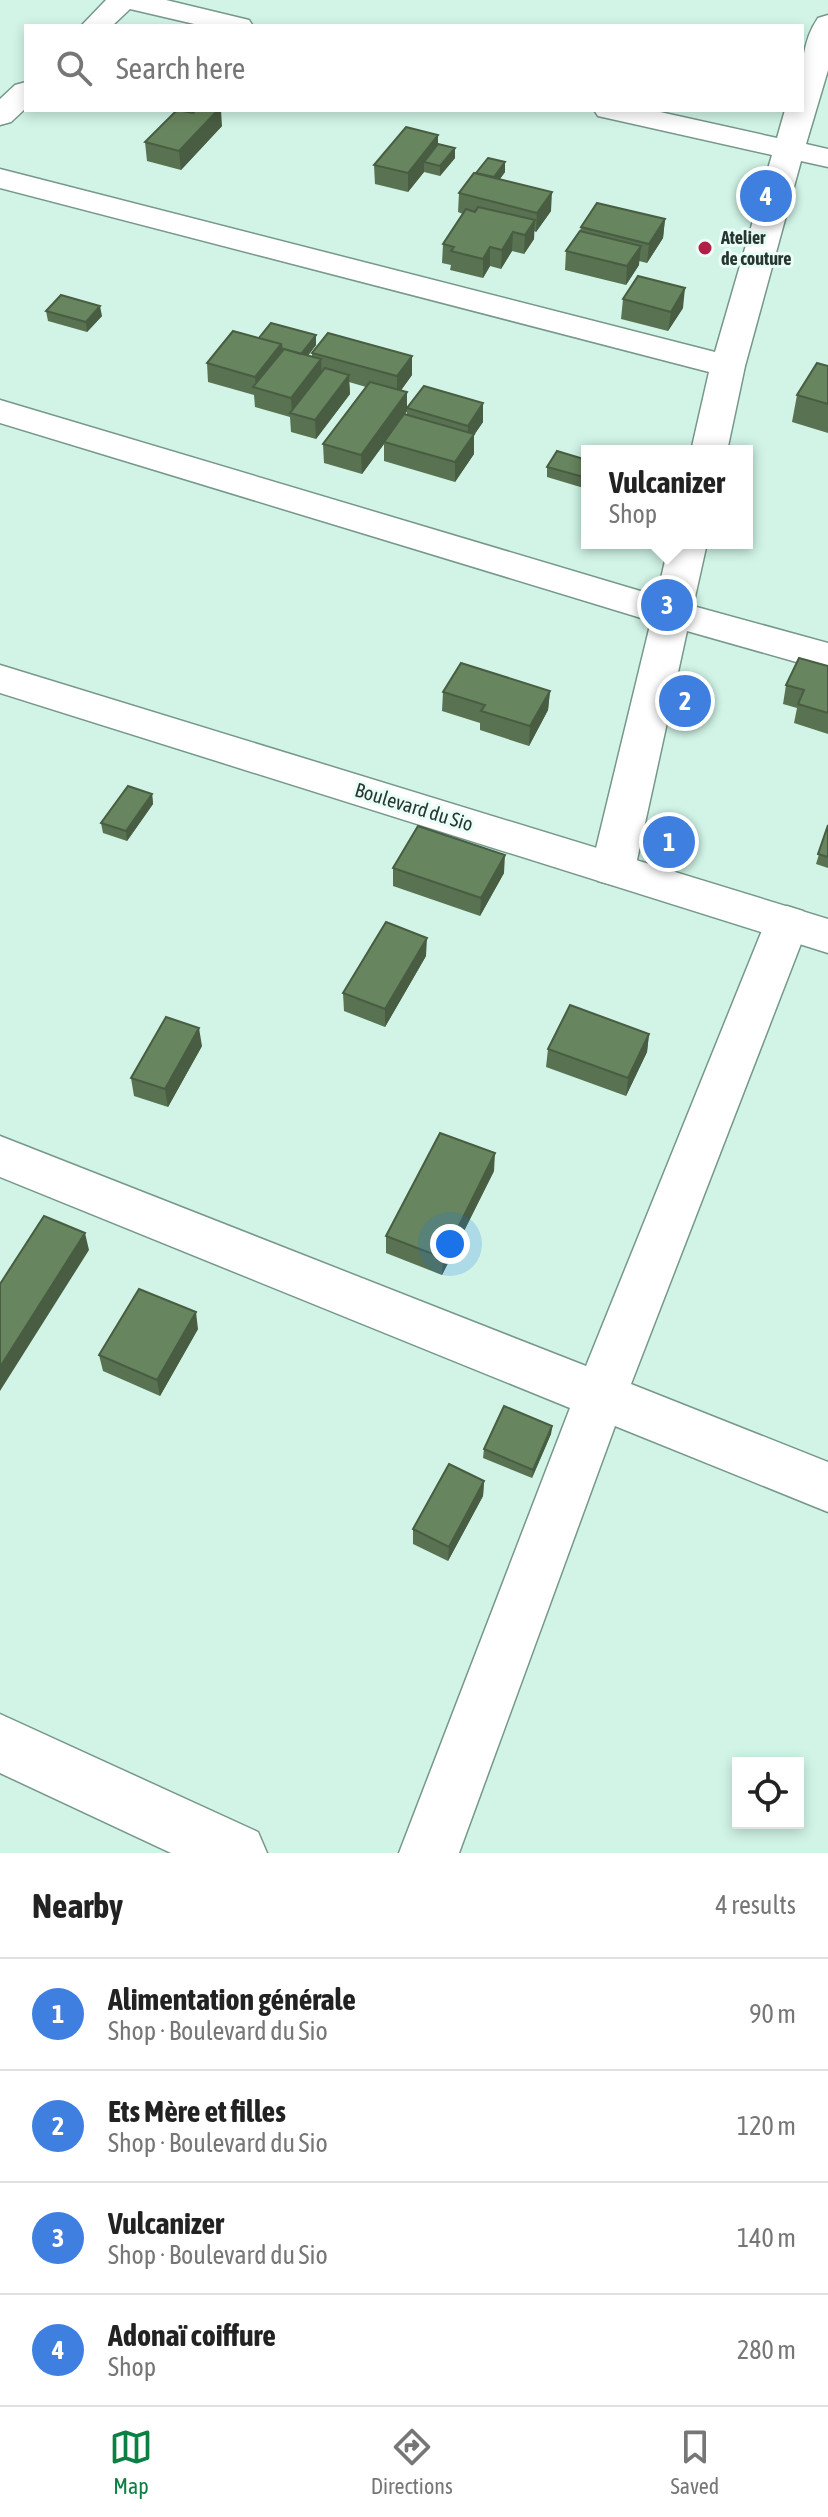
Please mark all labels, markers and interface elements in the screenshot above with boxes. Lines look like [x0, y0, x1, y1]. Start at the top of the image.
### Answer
search box [24, 24, 804, 112]
icon: search [52, 46, 96, 90]
text: Search here [116, 51, 245, 85]
pin: 4 [740, 166, 792, 226]
place label: Atelier de couture [720, 227, 791, 269]
marker: Atelier de couture [696, 239, 714, 257]
popup [581, 445, 753, 549]
text: Vulcanizer [609, 465, 725, 499]
text: Shop [609, 499, 657, 529]
pin: 3 [641, 575, 693, 635]
pin: 2 [659, 671, 711, 731]
street label: Boulevard du Sio [352, 778, 476, 835]
pin: 1 [643, 812, 695, 872]
your location [430, 1224, 470, 1264]
map controls [732, 1757, 804, 1829]
button: locate [732, 1757, 804, 1829]
text: Nearby [32, 1886, 123, 1925]
text: 4 results [715, 1890, 796, 1920]
text: Alimentation générale [108, 1982, 356, 2016]
text: 1 [52, 1999, 64, 2029]
text: 90 m [749, 1999, 796, 2029]
text: Shop · Boulevard du Sio [108, 2016, 328, 2046]
text: Ets Mère et filles [108, 2094, 286, 2128]
text: 2 [52, 2111, 64, 2141]
text: 120 m [737, 2111, 796, 2141]
text: Shop · Boulevard du Sio [108, 2128, 328, 2158]
text: Vulcanizer [108, 2206, 224, 2240]
text: 3 [52, 2223, 64, 2253]
text: 140 m [737, 2223, 796, 2253]
text: Shop · Boulevard du Sio [108, 2240, 328, 2270]
text: Adonaï coiffure [108, 2318, 276, 2352]
text: 4 [52, 2335, 64, 2365]
text: 280 m [737, 2335, 796, 2365]
text: Shop [108, 2352, 156, 2382]
tab: Map [109, 2425, 153, 2499]
tab: Directions [371, 2425, 453, 2499]
tab: Saved [670, 2425, 719, 2499]

